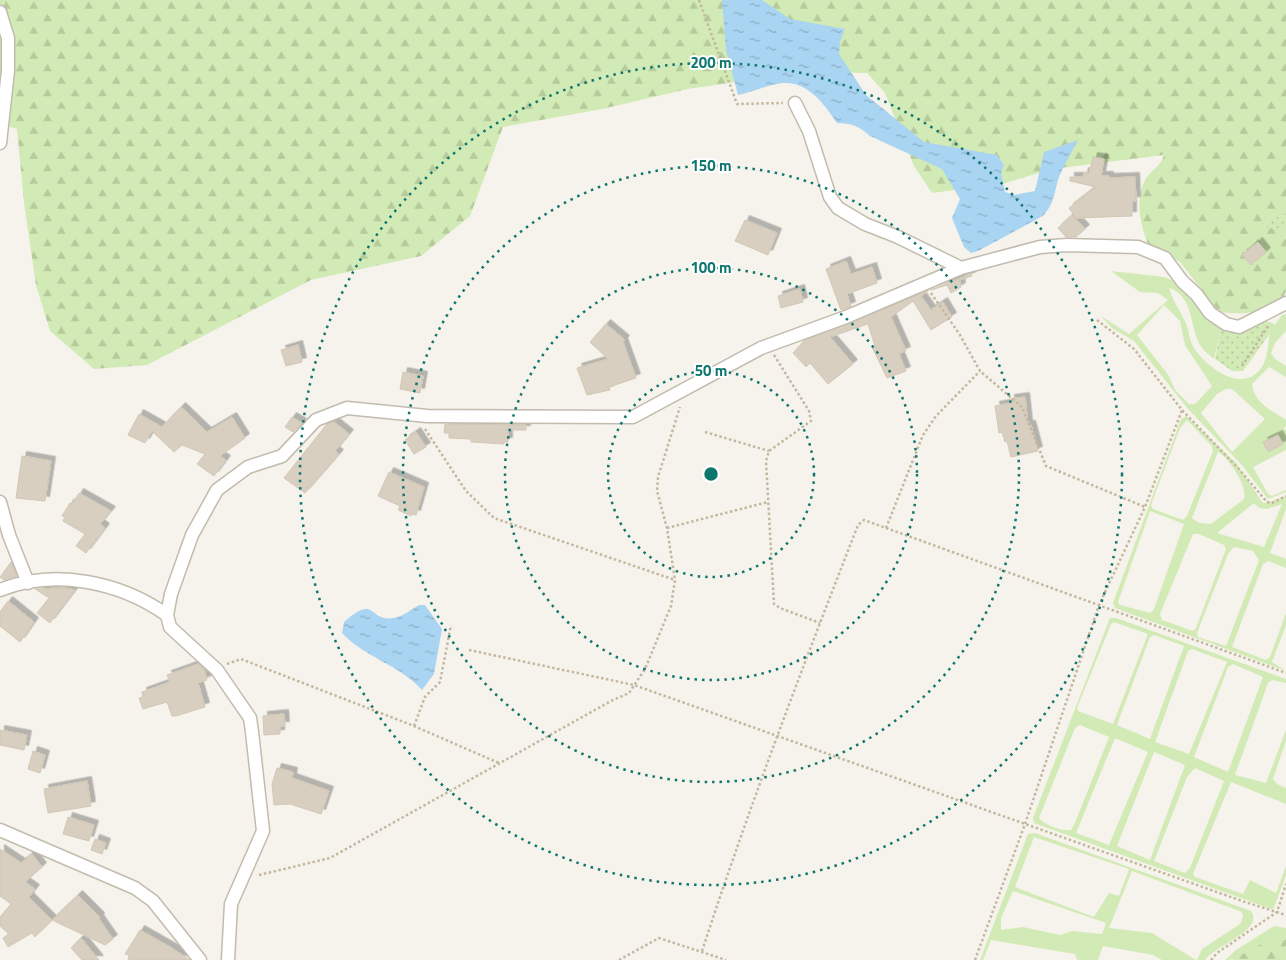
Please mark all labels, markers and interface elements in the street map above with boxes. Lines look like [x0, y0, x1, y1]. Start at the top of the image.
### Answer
text: 200 m [690, 51, 732, 74]
text: 150 m [690, 154, 732, 177]
text: 100 m [690, 256, 732, 279]
text: 50 m [695, 359, 727, 382]
centre of rings [702, 465, 720, 483]

